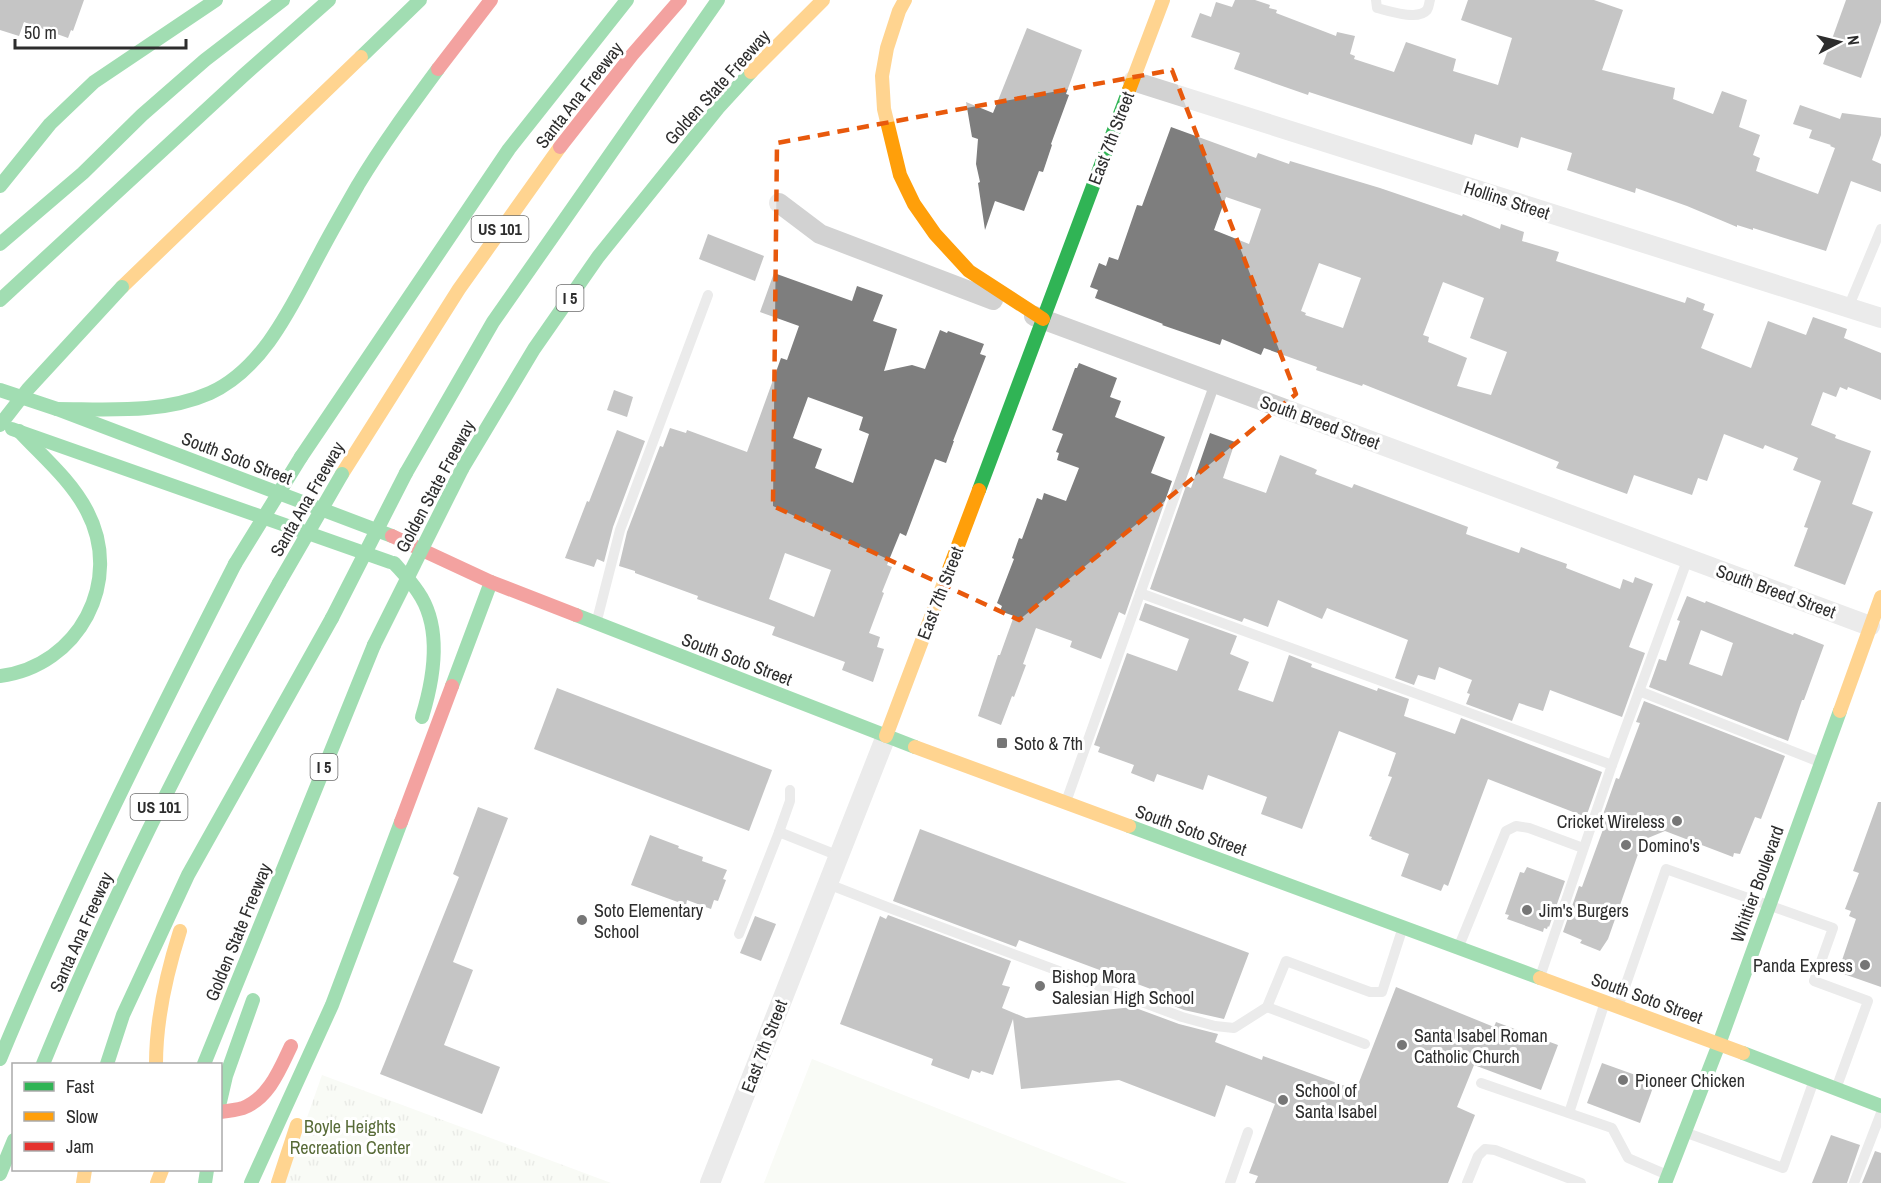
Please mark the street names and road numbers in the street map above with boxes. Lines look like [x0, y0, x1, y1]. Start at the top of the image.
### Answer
street label: Golden State Freeway [659, 24, 776, 150]
street label: Santa Ana Freeway [529, 36, 629, 153]
street label: East 7th Street [1082, 88, 1140, 188]
street label: Hollins Street [1461, 174, 1553, 226]
road number: US 101 [472, 216, 528, 242]
road number: I 5 [556, 285, 584, 311]
street label: South Breed Street [1257, 389, 1383, 455]
street label: Golden State Freeway [389, 415, 481, 557]
street label: South Soto Street [178, 425, 296, 491]
street label: Santa Ana Freeway [264, 436, 350, 561]
street label: East 7th Street [911, 543, 969, 643]
street label: South Breed Street [1713, 558, 1839, 624]
street label: South Soto Street [678, 626, 796, 692]
road number: I 5 [310, 754, 338, 780]
road number: US 101 [130, 794, 188, 820]
street label: South Soto Street [1132, 798, 1250, 862]
street label: Whittier Boulevard [1724, 822, 1790, 946]
street label: Golden State Freeway [199, 859, 277, 1005]
street label: Santa Ana Freeway [43, 868, 119, 996]
street label: South Soto Street [1588, 966, 1706, 1030]
street label: East 7th Street [735, 996, 793, 1096]

